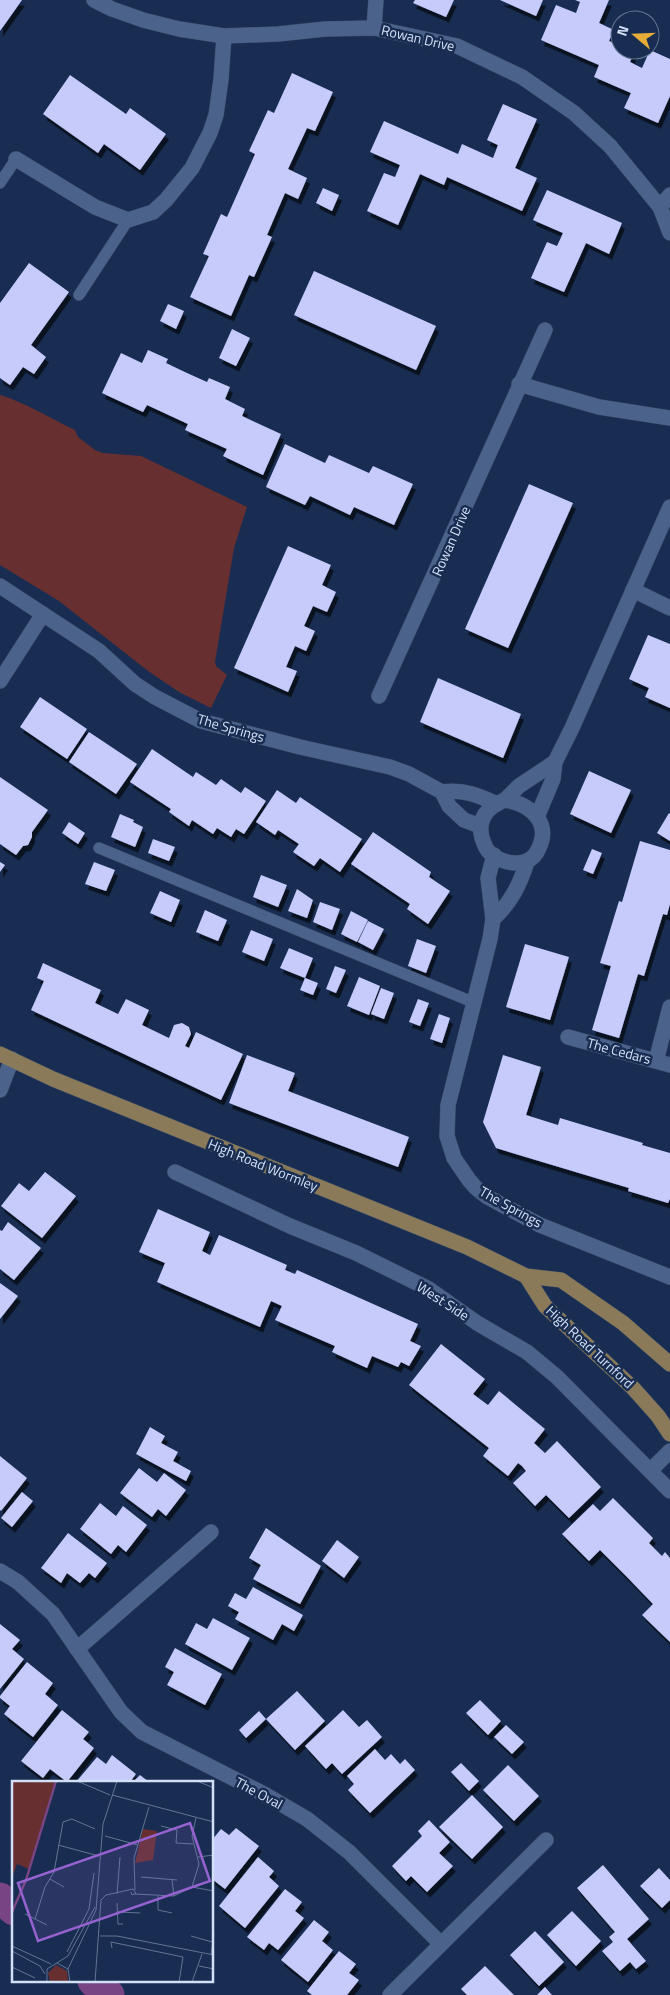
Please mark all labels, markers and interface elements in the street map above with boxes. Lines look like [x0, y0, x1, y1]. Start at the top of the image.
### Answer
north arrow [610, 10, 660, 60]
street label: Rowan Drive [379, 19, 457, 56]
text: N [611, 23, 634, 39]
street label: Rowan Drive [426, 502, 475, 579]
street label: The Springs [195, 708, 267, 747]
street label: The Cedars [585, 1032, 653, 1069]
street label: High Road Wormley [205, 1133, 321, 1196]
street label: The Springs [476, 1181, 547, 1233]
street label: West Side [413, 1276, 474, 1325]
street label: High Road Turnford [542, 1300, 639, 1393]
street label: The Oval [232, 1771, 287, 1814]
inset map [12, 1781, 214, 1982]

